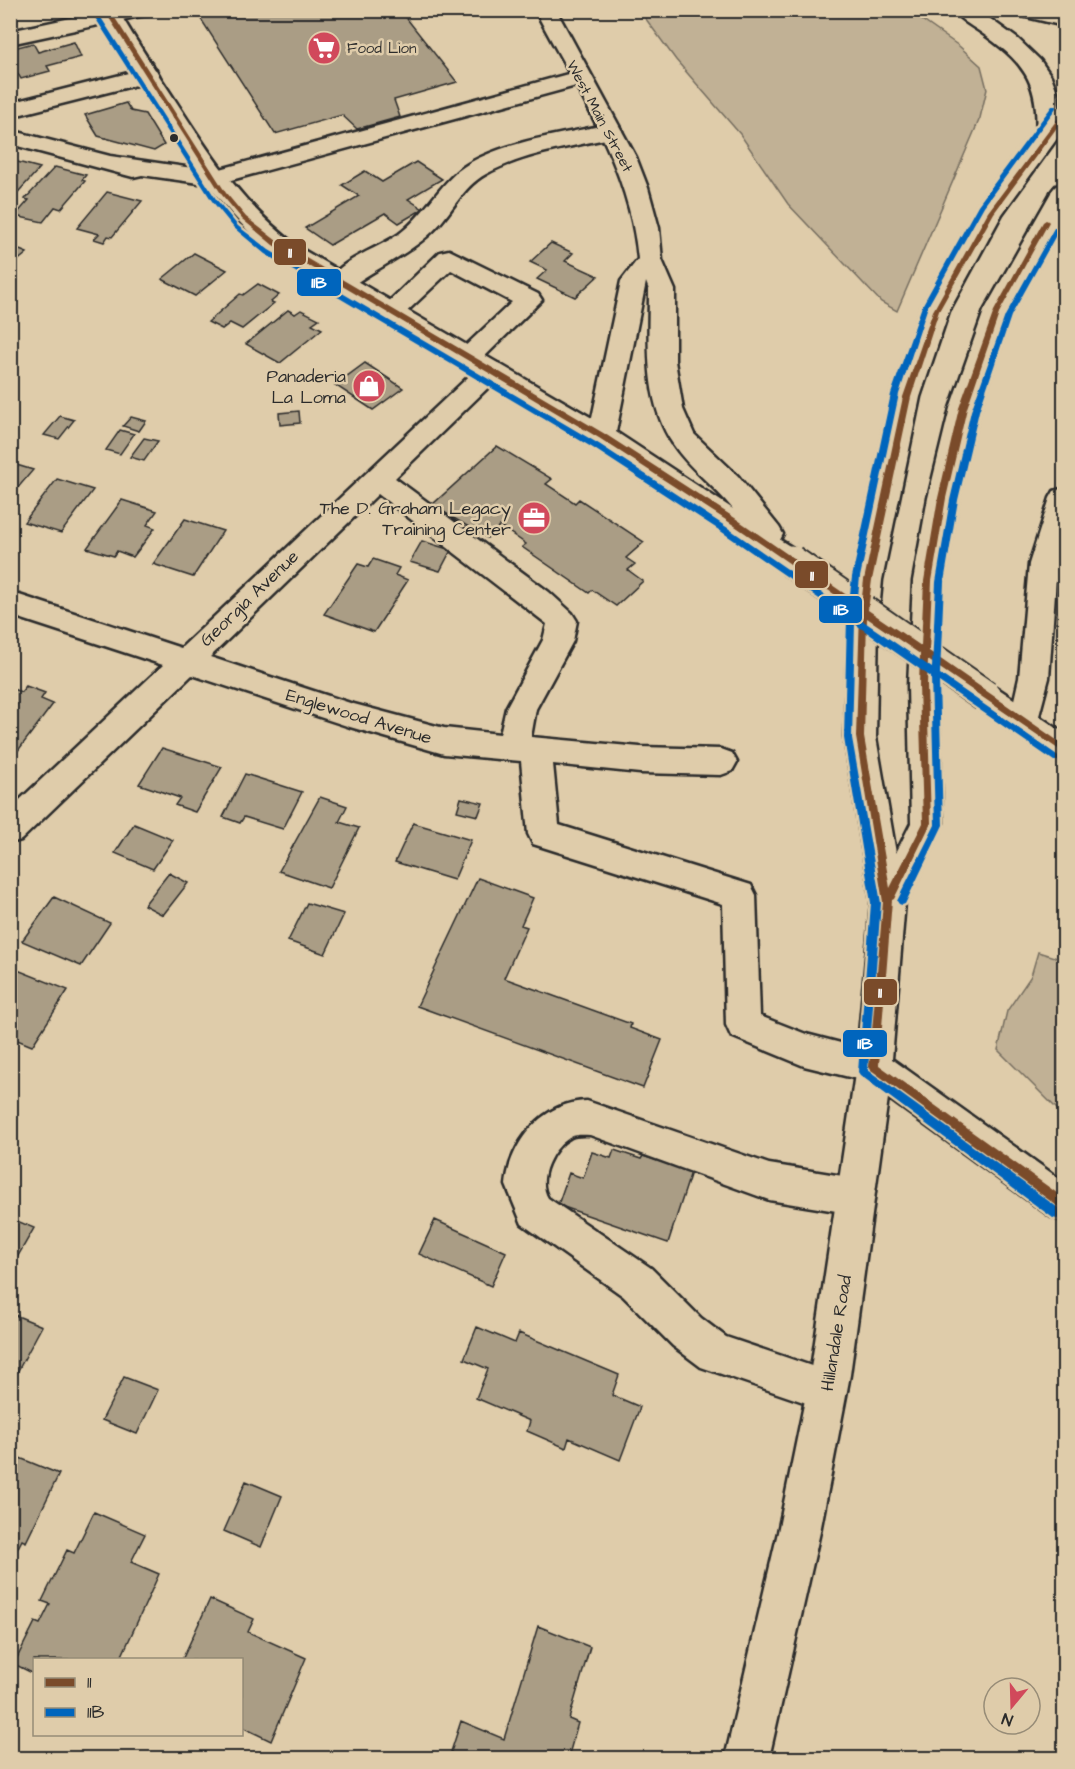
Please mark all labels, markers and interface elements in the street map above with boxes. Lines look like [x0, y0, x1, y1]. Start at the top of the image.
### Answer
supermarket icon: Food Lion [306, 30, 342, 66]
place label: Food Lion [347, 38, 417, 59]
street label: West Main Street [561, 57, 638, 176]
unlabelled marker [168, 132, 180, 144]
line badge: 11 [273, 238, 307, 266]
text: 11 [288, 242, 293, 264]
line badge: 11B [296, 268, 342, 297]
text: 11B [311, 272, 327, 294]
place label: Panaderia La Loma [266, 364, 346, 410]
shop icon: Panaderia La Loma [351, 368, 387, 404]
place label: The D. Graham Legacy Training Center [320, 496, 511, 543]
office icon: The D. Graham Legacy Training Center [516, 500, 552, 536]
street label: Georgia Avenue [194, 544, 305, 653]
line badge: 11 [794, 560, 829, 589]
text: 11 [810, 565, 815, 587]
line badge: 11B [818, 595, 863, 624]
text: 11B [833, 599, 849, 621]
street label: Englewood Avenue [283, 682, 435, 752]
line badge: 11 [863, 978, 898, 1006]
text: 11 [878, 982, 883, 1004]
line badge: 11B [842, 1029, 888, 1058]
text: 11B [857, 1033, 873, 1055]
street label: Hillandale Road [815, 1273, 858, 1393]
legend [33, 1658, 243, 1736]
text: 11 [87, 1670, 92, 1695]
north arrow [982, 1676, 1042, 1736]
text: 11B [87, 1700, 105, 1725]
text: N [999, 1707, 1016, 1731]

